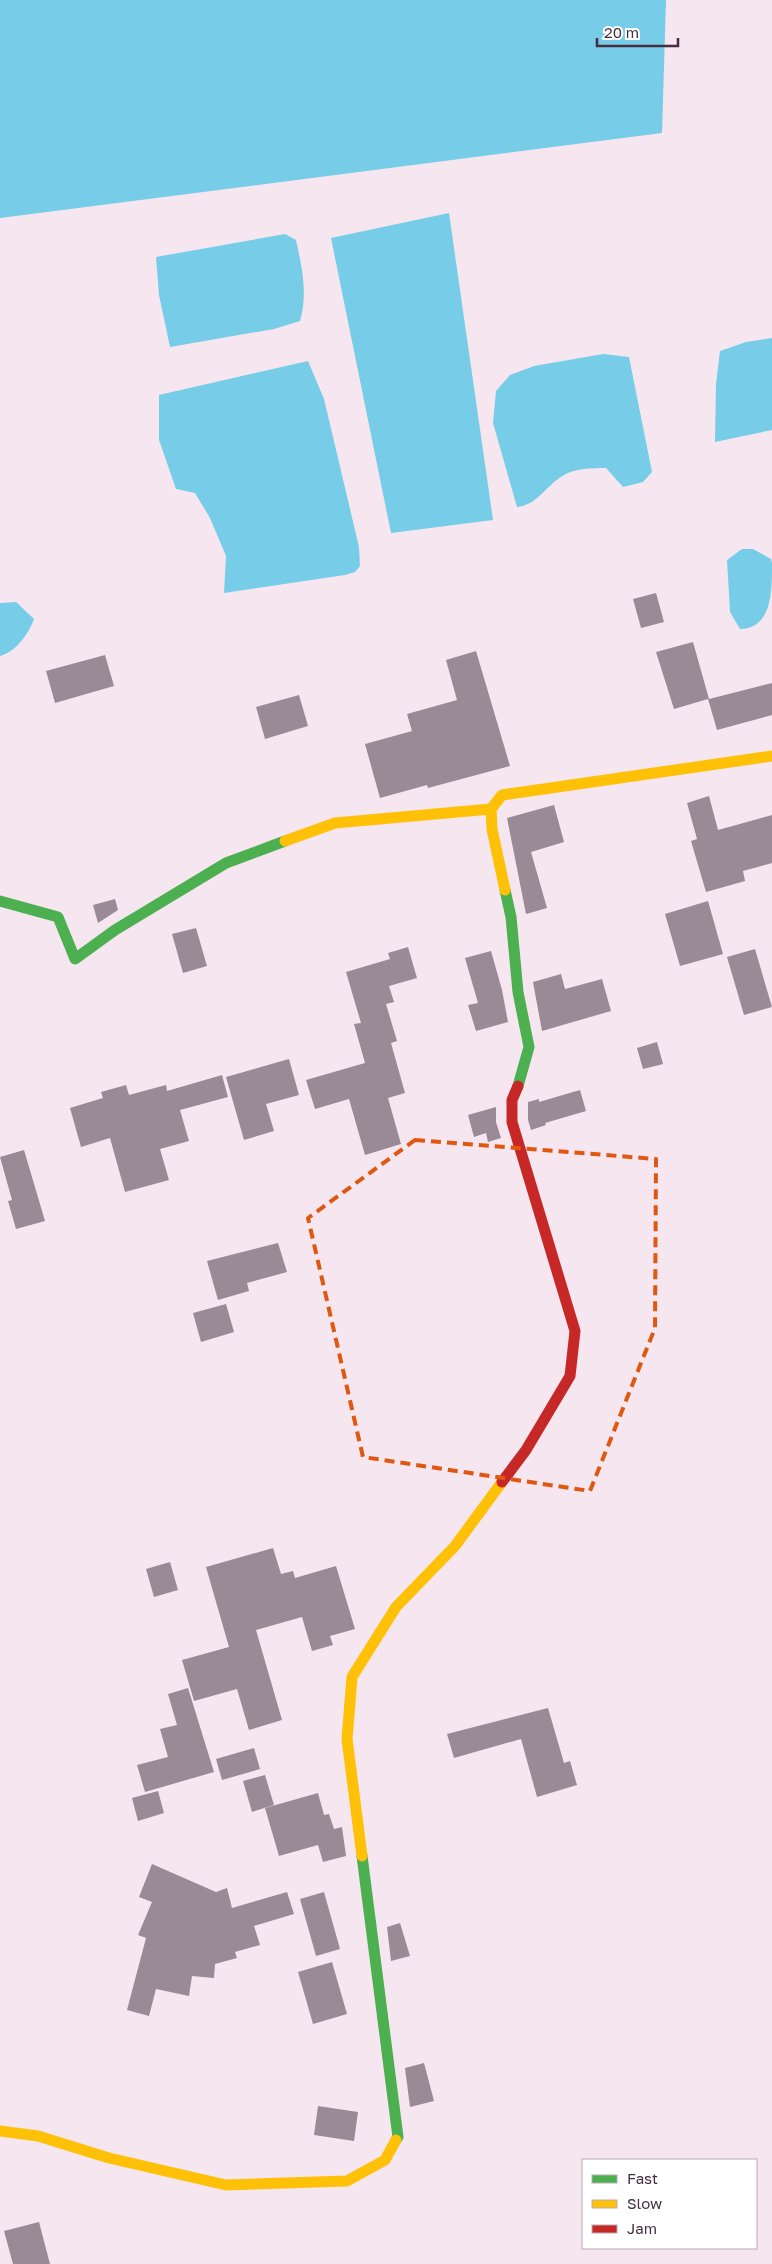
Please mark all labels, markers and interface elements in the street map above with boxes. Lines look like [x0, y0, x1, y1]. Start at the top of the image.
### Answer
scale bar [597, 15, 678, 47]
text: 20 m [604, 23, 639, 41]
legend [582, 2159, 757, 2249]
text: Fast [627, 2169, 658, 2187]
text: Slow [627, 2194, 662, 2212]
text: Jam [627, 2219, 657, 2237]

